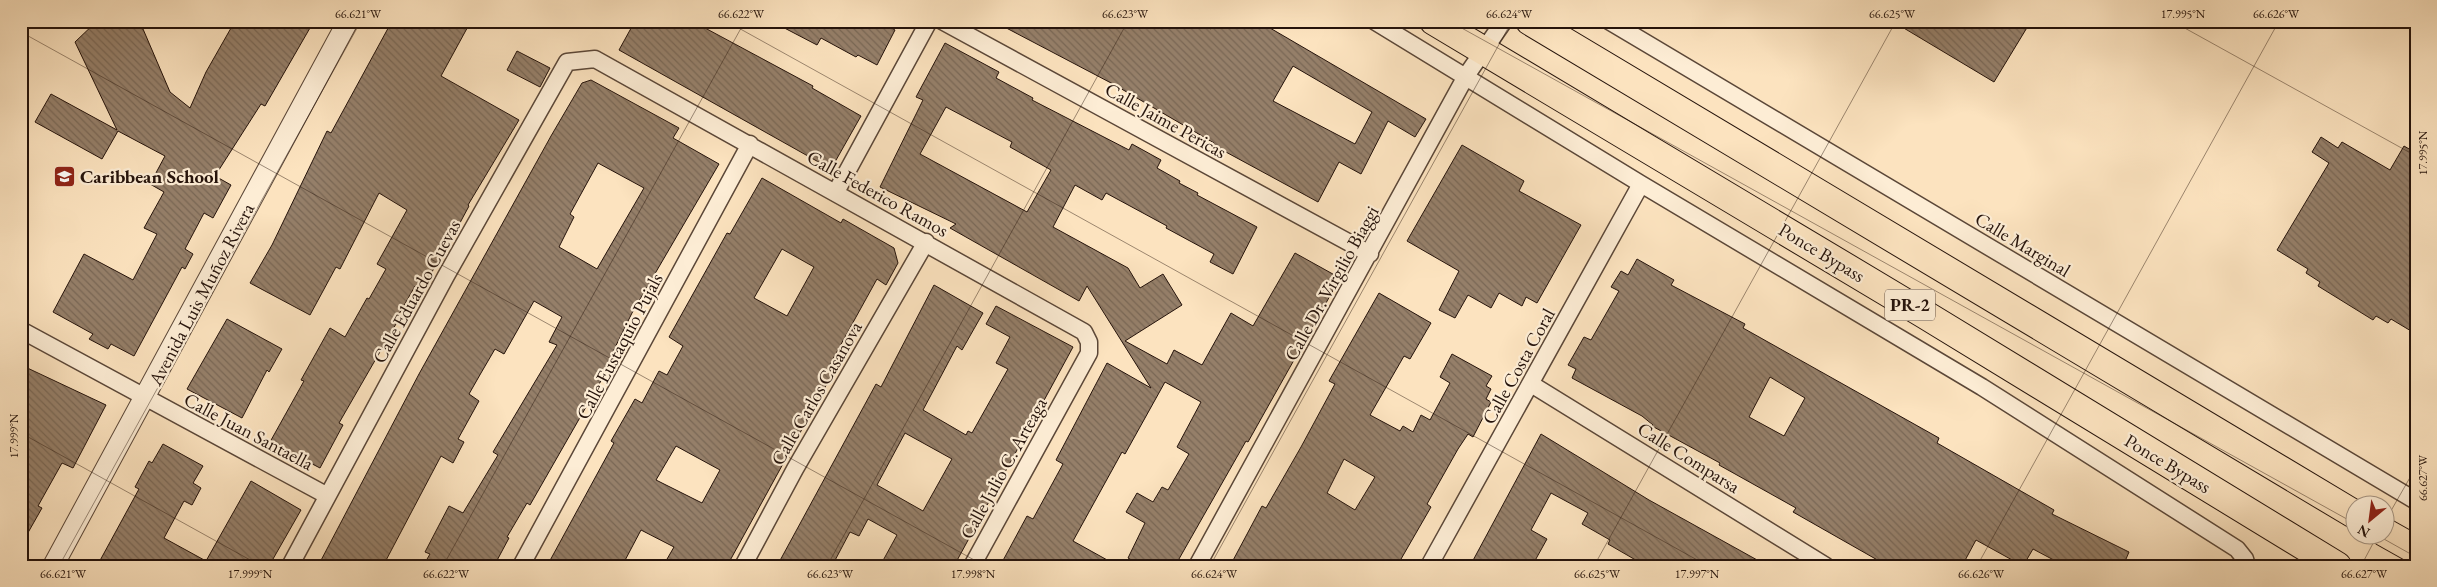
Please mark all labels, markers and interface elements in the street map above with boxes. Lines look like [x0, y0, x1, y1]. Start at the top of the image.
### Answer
text: 66.621°W [335, 6, 382, 22]
text: 66.622°W [718, 6, 765, 22]
text: 66.623°W [1102, 6, 1149, 22]
text: 66.624°W [1486, 6, 1533, 22]
text: 66.625°W [1869, 6, 1916, 22]
text: 17.995°N [2161, 6, 2206, 22]
text: 66.626°W [2253, 6, 2300, 22]
street label: Calle Jaime Pericas [1101, 77, 1231, 164]
text: 17.995°N [2415, 130, 2431, 175]
street label: Calle Federico Ramos [803, 144, 953, 243]
school or university icon: Caribbean School [52, 164, 76, 188]
place label: Caribbean School [80, 164, 219, 189]
street label: Avenida Luis Muñoz Rivera [142, 198, 260, 391]
street label: Calle Dr. Virgilio Biaggi [1278, 201, 1385, 365]
street label: Calle Marginal [1970, 206, 2075, 283]
street label: Calle Eduardo Cuevas [367, 215, 466, 368]
street label: Ponce Bypass [1774, 217, 1869, 288]
street label: Calle Eustaquio Pujals [570, 269, 669, 424]
road number: PR-2 [1885, 290, 1935, 320]
street label: Calle Costa Coral [1476, 303, 1561, 429]
street label: Calle Carlos Casanova [765, 316, 868, 470]
street label: Calle Juan Santaella [180, 387, 318, 476]
street label: Calle Julio C. Arteaga [954, 393, 1053, 544]
text: 17.999°N [6, 413, 22, 458]
street label: Calle Comparsa [1633, 416, 1745, 499]
street label: Ponce Bypass [2120, 428, 2215, 499]
text: 66.627°W [2415, 454, 2431, 501]
north arrow [2344, 494, 2394, 544]
text: N [2354, 520, 2373, 542]
text: 66.621°W [40, 566, 87, 582]
text: 17.999°N [228, 566, 273, 582]
text: 66.622°W [423, 566, 470, 582]
text: 66.623°W [807, 566, 854, 582]
text: 17.998°N [951, 566, 996, 582]
text: 66.624°W [1191, 566, 1238, 582]
text: 66.625°W [1574, 566, 1621, 582]
text: 17.997°N [1675, 566, 1720, 582]
text: 66.626°W [1958, 566, 2005, 582]
text: 66.627°W [2341, 566, 2388, 582]

